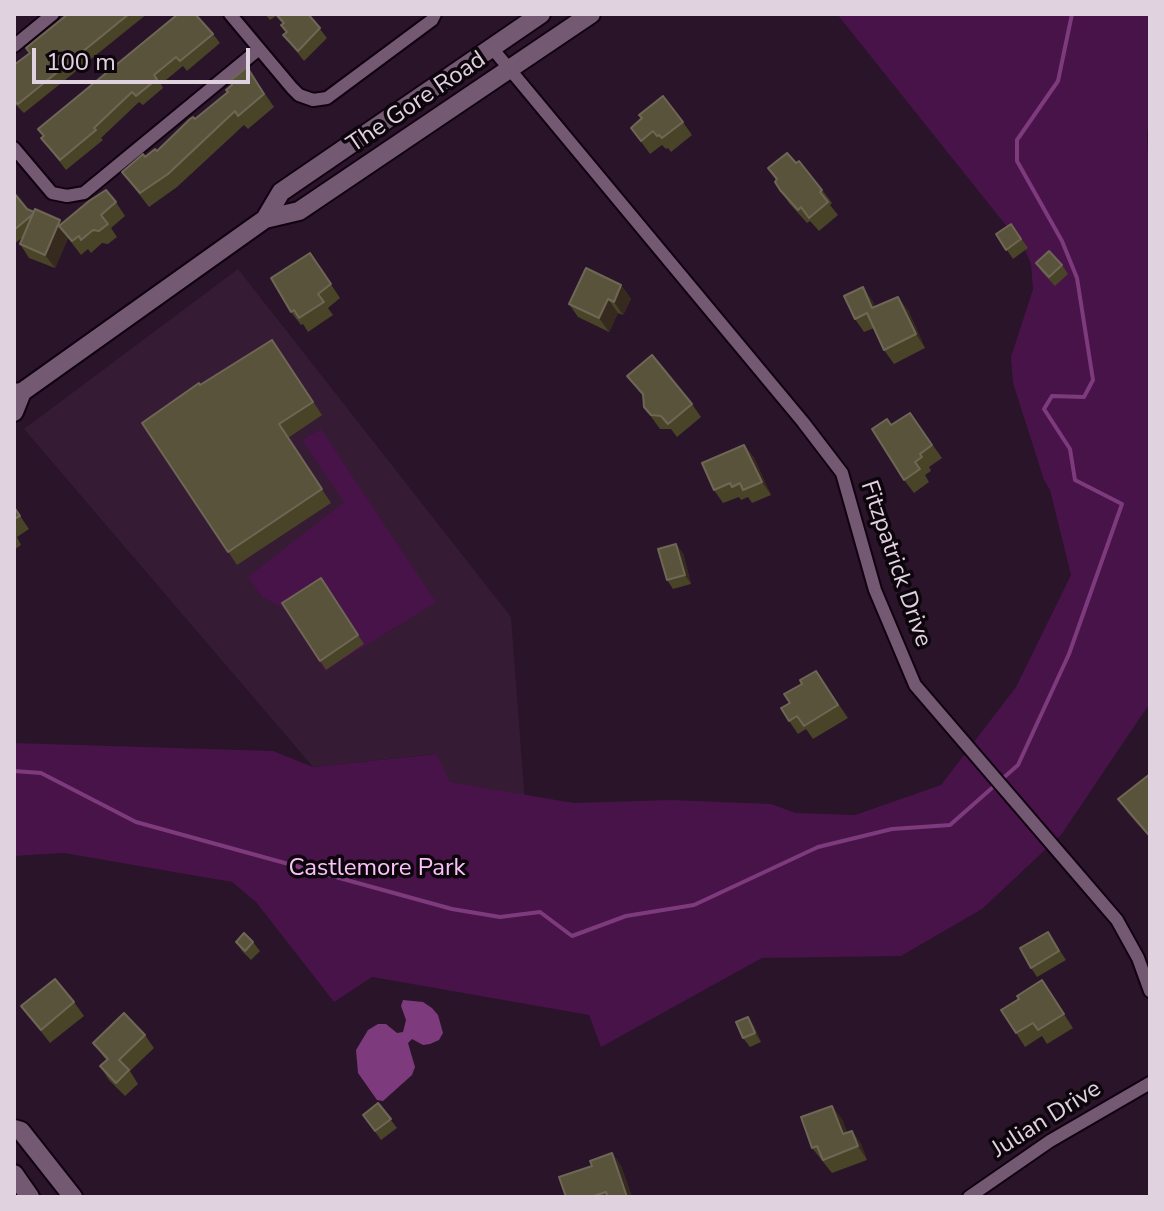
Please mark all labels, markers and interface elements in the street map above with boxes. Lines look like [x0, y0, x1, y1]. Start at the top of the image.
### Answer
scale bar [36, 32, 254, 82]
text: 100 m [46, 46, 116, 78]
street label: The Gore Road [342, 46, 492, 160]
street label: Fitzpatrick Drive [853, 477, 937, 651]
park label: Castlemore Park [288, 855, 466, 883]
street label: Julian Drive [987, 1075, 1107, 1165]

